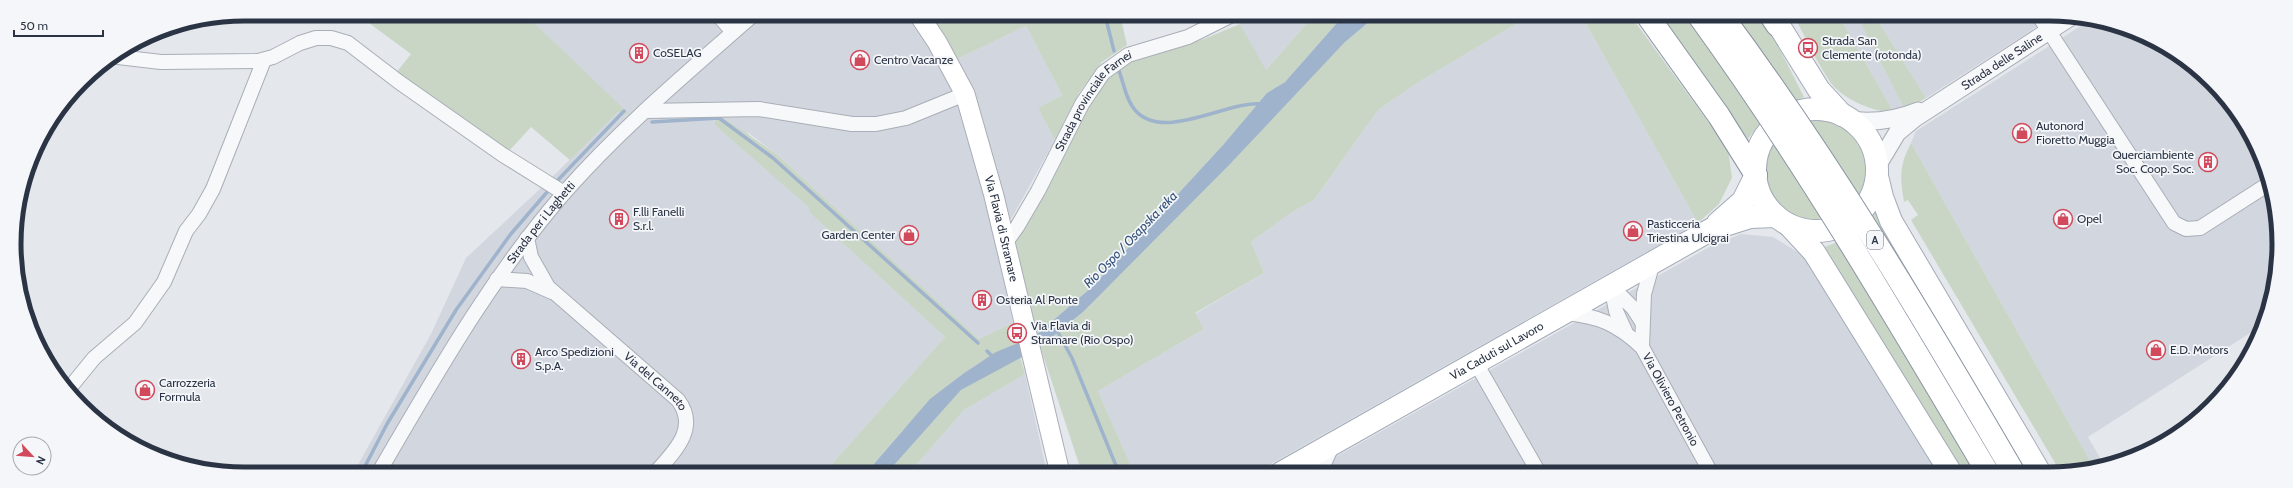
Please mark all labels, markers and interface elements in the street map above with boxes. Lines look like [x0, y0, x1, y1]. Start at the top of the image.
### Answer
scale bar [14, 12, 103, 38]
text: 50 m [20, 18, 48, 33]
street label: Strada delle Saline [1958, 29, 2045, 93]
place label: Strada San Clemente (rotonda) [1822, 33, 1921, 62]
bus stop icon: Strada San Clemente (rotonda) [1797, 37, 1819, 59]
building icon: CoSELAG [628, 42, 650, 64]
place label: CoSELAG [653, 45, 702, 60]
street label: Strada provinciale Farnei [1051, 46, 1133, 154]
shop icon: Centro Vacanze [849, 49, 871, 71]
place label: Centro Vacanze [874, 52, 953, 67]
place label: Autonord Fioretto Muggia [2036, 118, 2115, 147]
shop icon: Autonord Fioretto Muggia [2011, 122, 2033, 144]
place label: Querciambiente Soc. Coop. Soc. [2112, 147, 2194, 176]
building icon: Querciambiente Soc. Coop. Soc. [2197, 151, 2219, 173]
street label: Via Flavia di Stramare [982, 174, 1022, 283]
street label: Strada per i Laghetti [503, 178, 578, 266]
water label: Rio Ospo / Osapska reka [1080, 187, 1180, 291]
place label: F.lli Fanelli S.r.l. [633, 204, 684, 233]
building icon: F.lli Fanelli S.r.l. [608, 208, 630, 230]
shop icon: Opel [2052, 208, 2074, 230]
place label: Opel [2077, 211, 2102, 226]
place label: Pasticceria Triestina Ulcigrai [1647, 216, 1729, 245]
shop icon: Pasticceria Triestina Ulcigrai [1622, 220, 1644, 242]
shop icon: Garden Center [898, 224, 920, 246]
place label: Garden Center [821, 227, 895, 242]
road number: A [1867, 231, 1883, 249]
building icon: Osteria Al Ponte [971, 289, 993, 311]
place label: Osteria Al Ponte [996, 292, 1078, 307]
place label: Via Flavia di Stramare (Rio Ospo) [1031, 318, 1134, 347]
street label: Via Caduti sul Lavoro [1447, 318, 1546, 383]
bus stop icon: Via Flavia di Stramare (Rio Ospo) [1006, 322, 1028, 344]
shop icon: E.D. Motors [2145, 339, 2167, 361]
place label: E.D. Motors [2170, 342, 2228, 357]
place label: Arco Spedizioni S.p.A. [535, 344, 614, 373]
building icon: Arco Spedizioni S.p.A. [510, 348, 532, 370]
street label: Via del Canneto [621, 348, 691, 413]
street label: Via Oliviero Petronio [1640, 350, 1703, 449]
place label: Carrozzeria Formula [159, 375, 216, 404]
shop icon: Carrozzeria Formula [134, 379, 156, 401]
north arrow [12, 436, 52, 476]
text: N [33, 454, 49, 467]

